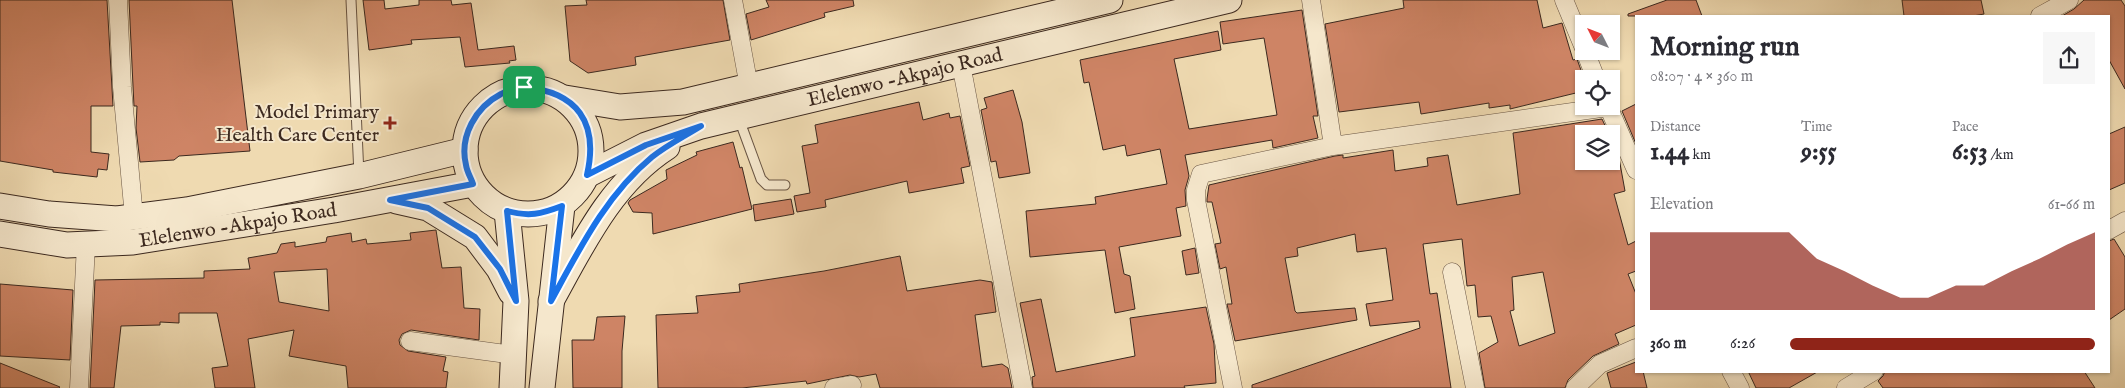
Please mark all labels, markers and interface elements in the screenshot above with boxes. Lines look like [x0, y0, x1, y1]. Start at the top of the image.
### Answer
north arrow [1575, 15, 1620, 60]
map controls [1575, 15, 1620, 170]
text: Morning run [1650, 30, 1800, 65]
button: share [2043, 32, 2095, 84]
street label: Elelenwo -Akpajo Road [805, 42, 1005, 113]
pin [503, 66, 545, 108]
text: 08:07 · 4 × 360 m [1650, 67, 1753, 87]
button: locate [1575, 70, 1620, 115]
icon: arrive [510, 73, 538, 101]
place label: Model Primary Health Care Center [216, 100, 380, 148]
marker: Model Primary Health Care Center [383, 116, 397, 130]
text: Distance [1650, 118, 1701, 136]
text: Time [1801, 118, 1832, 136]
text: Pace [1952, 118, 1979, 136]
button: layers [1575, 125, 1620, 170]
text: 1.44 [1650, 136, 1689, 168]
text: 9:55 [1801, 136, 1837, 168]
text: 6:53 [1952, 136, 1988, 168]
text: km [1689, 146, 1711, 164]
text: /km [1988, 146, 2014, 164]
text: Elevation [1650, 195, 1713, 215]
text: 61–66 m [2048, 195, 2095, 215]
street label: Elelenwo -Akpajo Road [137, 197, 339, 253]
text: 360 m [1650, 334, 1686, 354]
text: 6:26 [1730, 334, 1755, 354]

